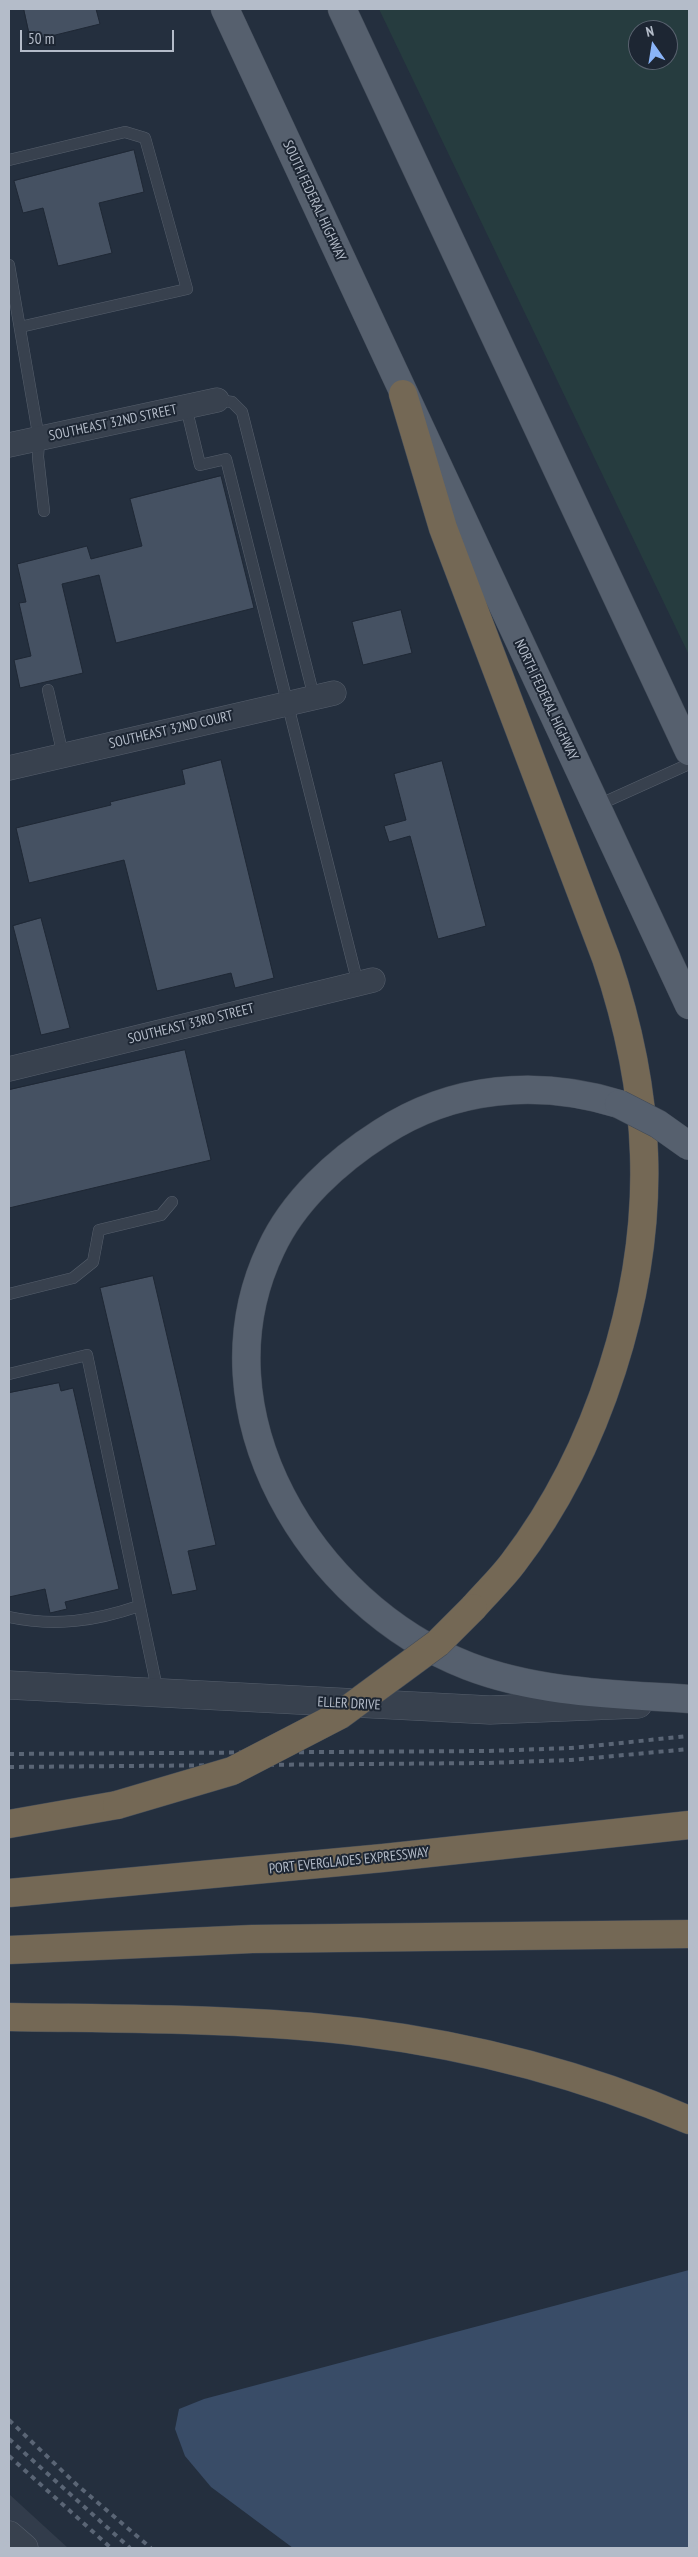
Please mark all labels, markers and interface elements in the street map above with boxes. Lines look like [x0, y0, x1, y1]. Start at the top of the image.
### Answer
scale bar [22, 20, 176, 52]
north arrow [628, 20, 678, 70]
text: N [644, 22, 656, 41]
text: 50 m [28, 29, 54, 48]
street label: SOUTH FEDERAL HIGHWAY [279, 138, 349, 264]
street label: SOUTHEAST 32ND STREET [48, 401, 178, 445]
street label: NORTH FEDERAL HIGHWAY [511, 637, 581, 763]
street label: SOUTHEAST 32ND COURT [108, 708, 234, 752]
street label: SOUTHEAST 33RD STREET [126, 1000, 256, 1048]
street label: ELLER DRIVE [317, 1694, 381, 1714]
street label: PORT EVERGLADES EXPRESSWAY [268, 1844, 430, 1878]

